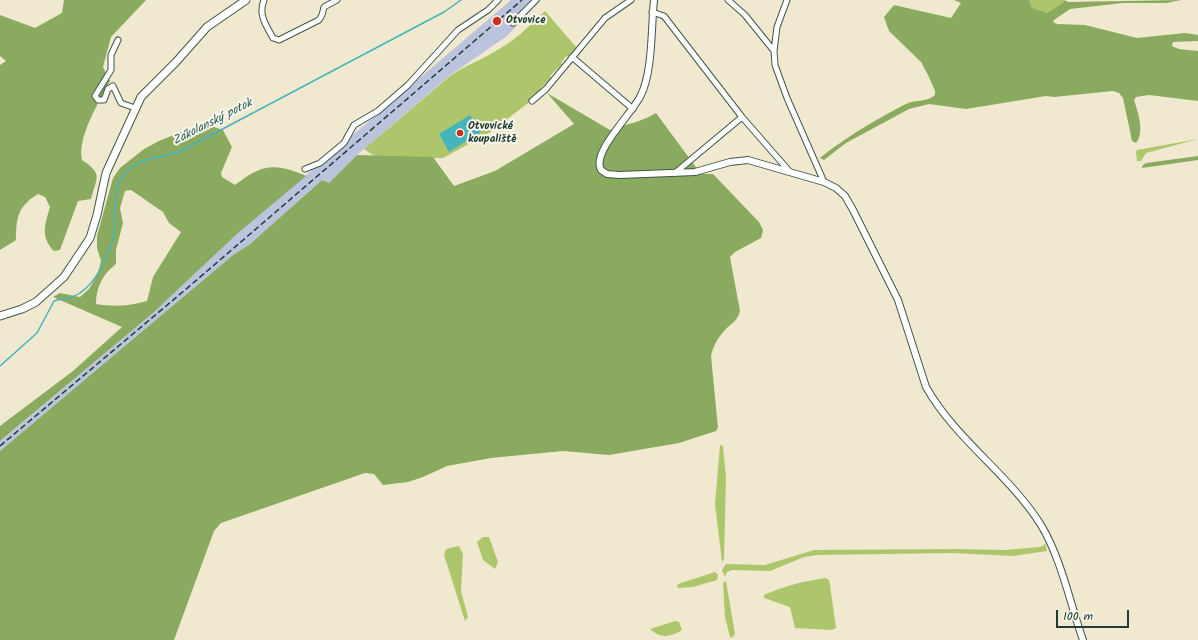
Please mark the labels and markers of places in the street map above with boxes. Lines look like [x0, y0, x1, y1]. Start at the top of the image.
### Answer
place label: Otvovice [506, 14, 546, 28]
marker: Otvovice [491, 15, 503, 27]
place label: Otvovické koupaliště [468, 120, 516, 146]
marker: Otvovické koupaliště [455, 128, 465, 138]

